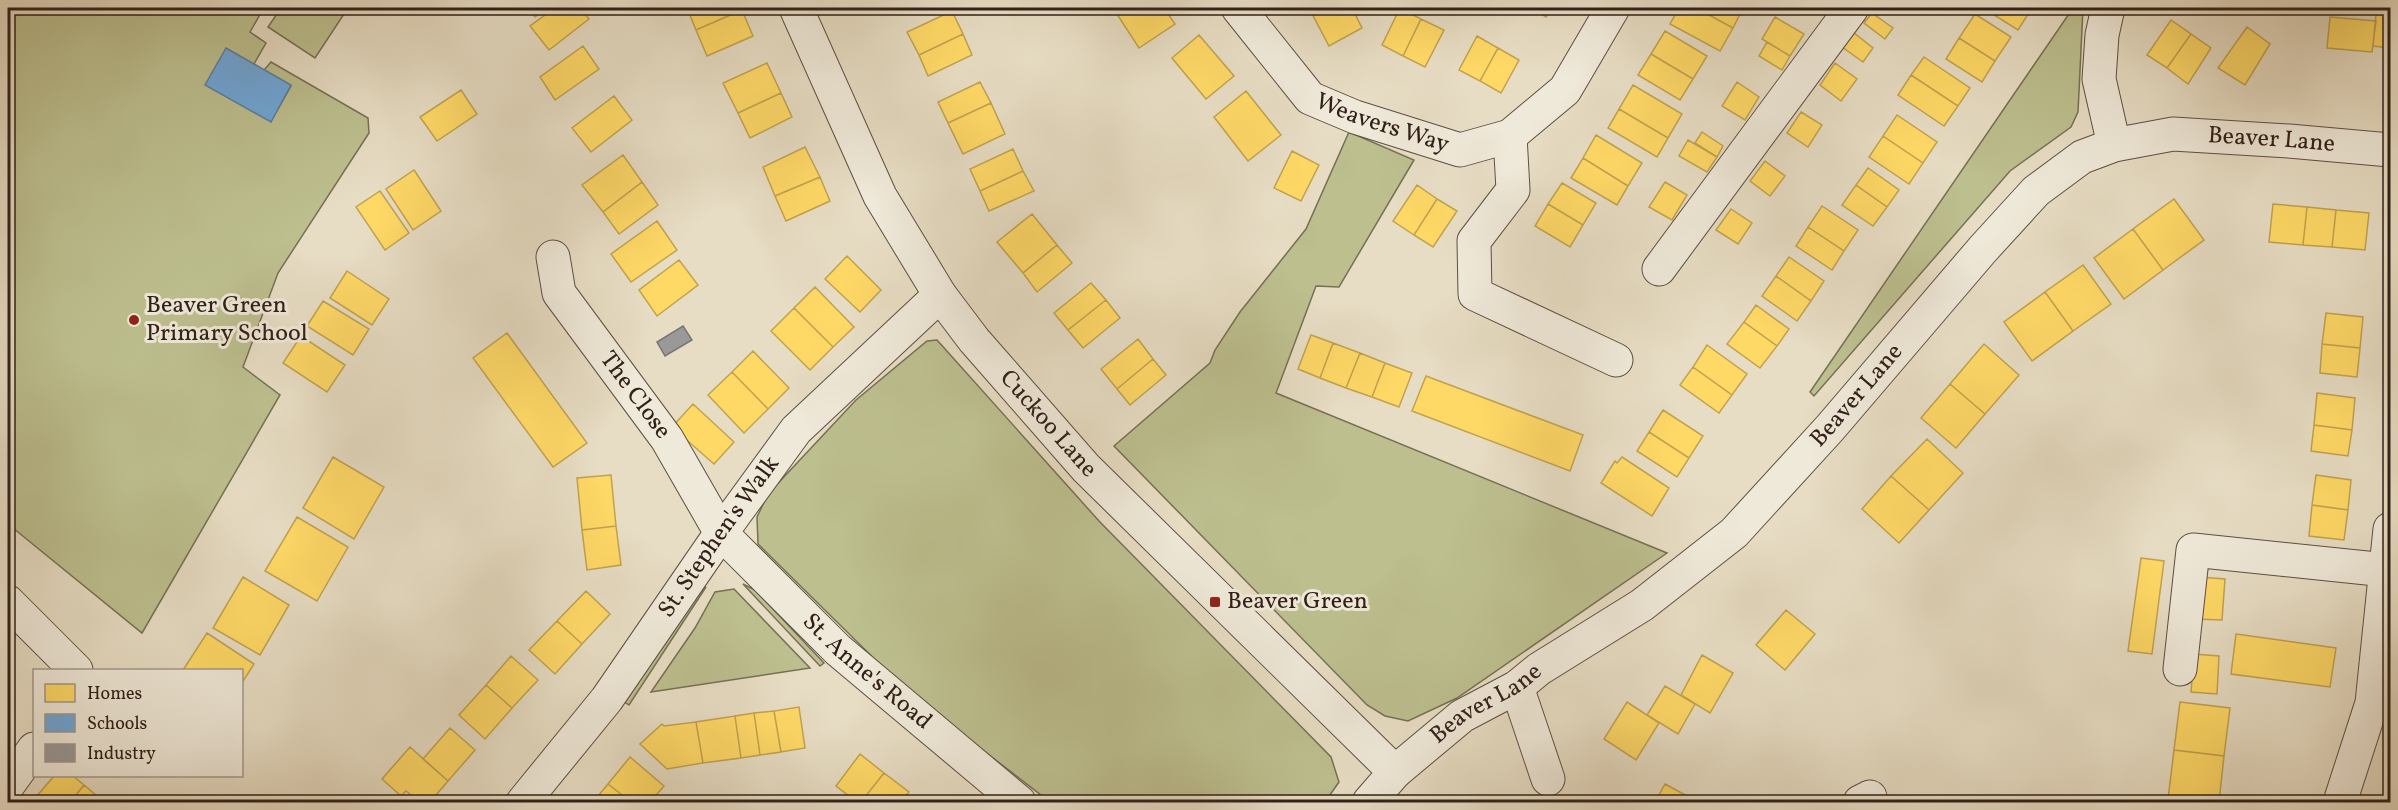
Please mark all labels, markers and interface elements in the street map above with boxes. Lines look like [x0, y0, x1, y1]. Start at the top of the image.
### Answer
street label: Weavers Way [1310, 85, 1453, 163]
street label: Beaver Lane [2207, 119, 2336, 162]
place label: Beaver Green Primary School [146, 289, 308, 351]
marker: Beaver Green Primary School [127, 313, 141, 327]
street label: Beaver Lane [1803, 337, 1912, 455]
street label: The Close [591, 345, 679, 446]
street label: Cuckoo Lane [991, 363, 1104, 486]
street label: St. Stephen's Walk [650, 449, 788, 625]
place label: Beaver Green [1227, 585, 1368, 619]
marker: Beaver Green [1208, 595, 1222, 609]
street label: St. Anne's Road [794, 606, 939, 739]
street label: Beaver Lane [1423, 656, 1550, 753]
legend [33, 669, 243, 777]
text: Homes [87, 682, 142, 707]
text: Schools [87, 712, 147, 737]
text: Industry [87, 742, 156, 767]

